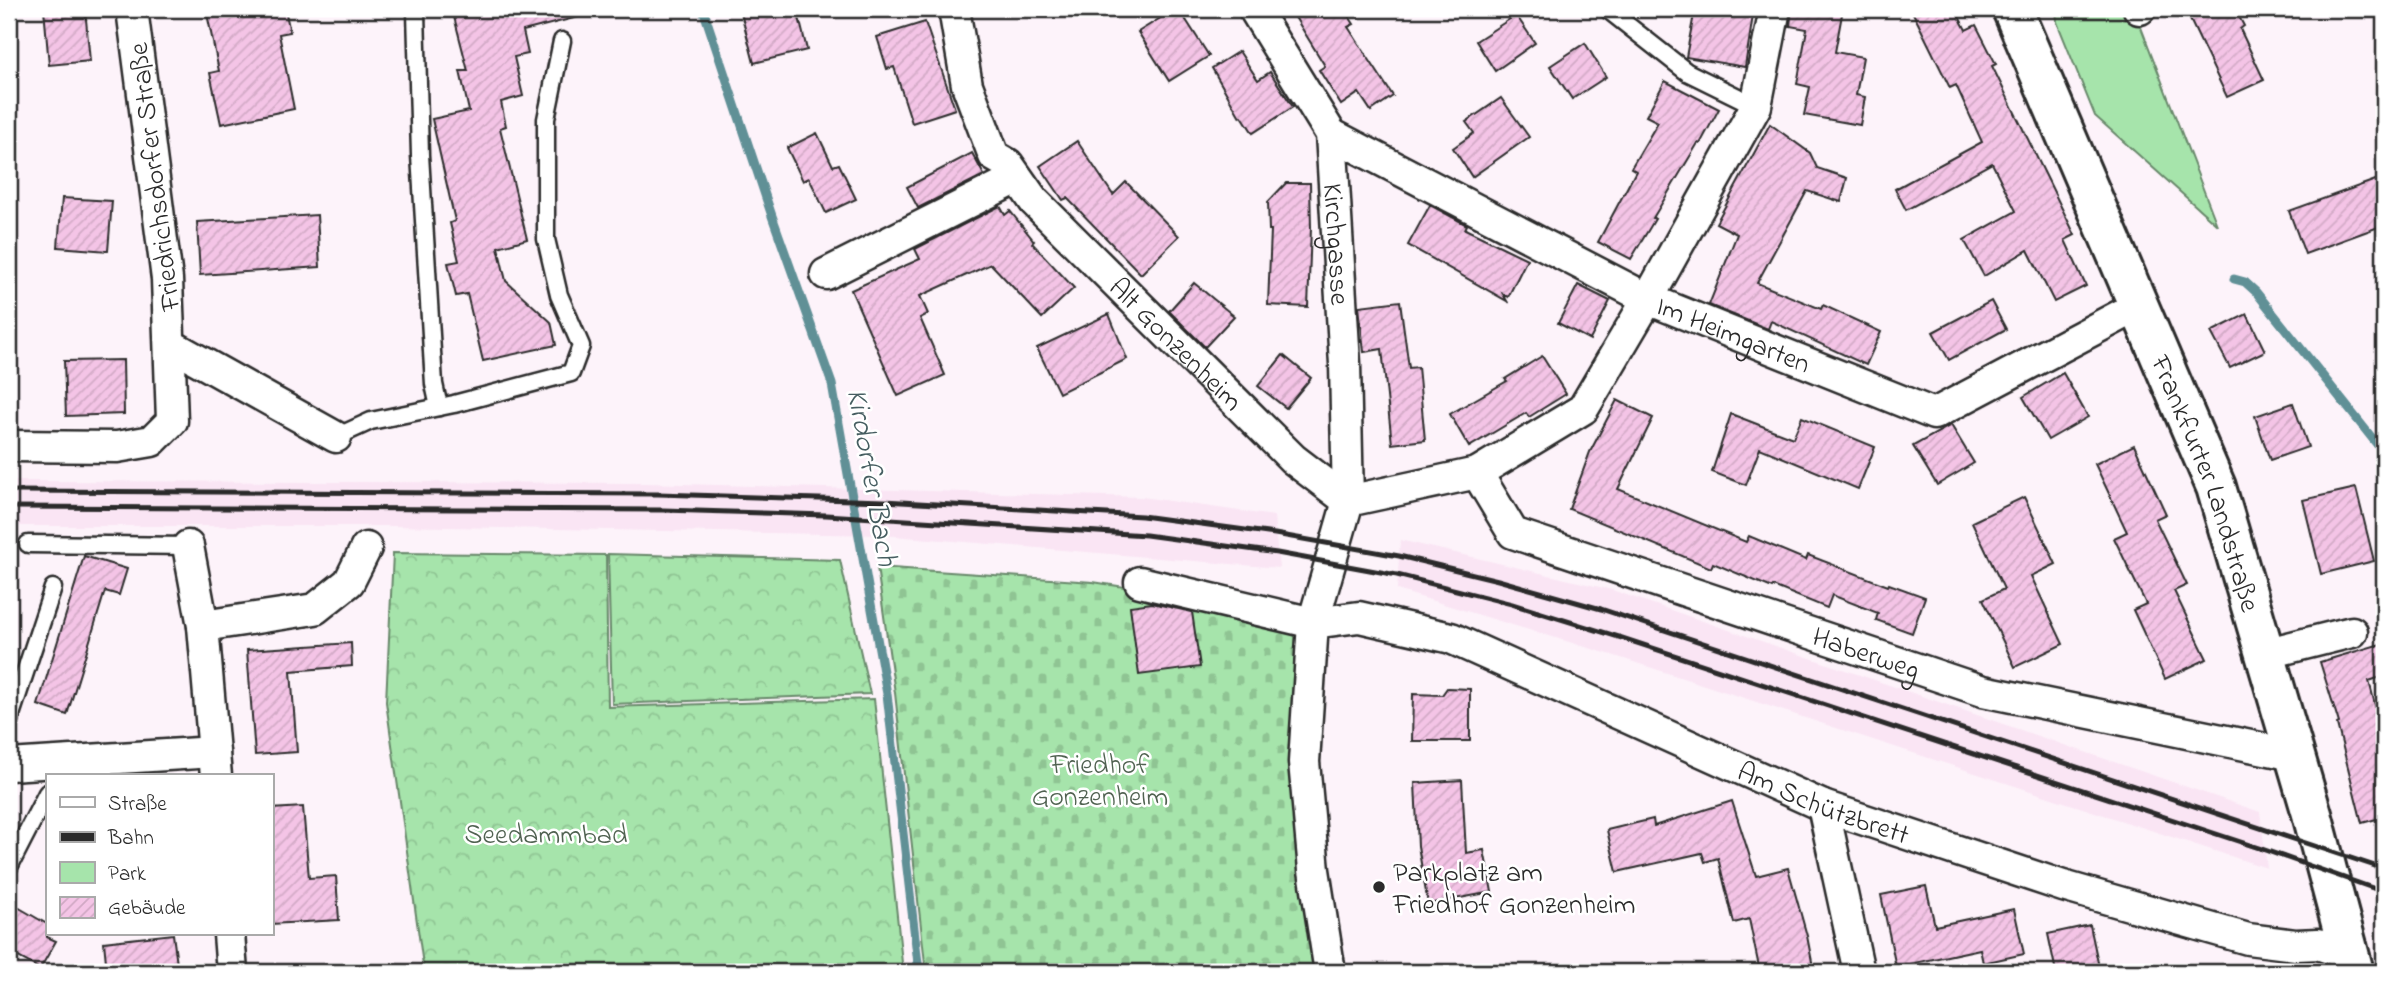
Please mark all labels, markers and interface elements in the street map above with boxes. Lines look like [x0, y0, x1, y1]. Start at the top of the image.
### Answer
street label: Friedrichsdorfer Straße [120, 40, 193, 314]
street label: Kirchgasse [1310, 182, 1358, 307]
street label: Alt Gonzenheim [1098, 269, 1251, 422]
street label: Im Heimgarten [1649, 287, 1816, 386]
street label: Frankfurter Landstraße [2138, 349, 2269, 618]
water label: Kirdorfer Bach [833, 385, 907, 570]
street label: Haberweg [1806, 618, 1925, 692]
park label: Friedhof Gonzenheim [1032, 746, 1168, 819]
street label: Am Schützbrett [1730, 753, 1914, 857]
legend [46, 774, 273, 936]
text: Straße [108, 790, 167, 820]
park label: Seedammbad [464, 816, 628, 857]
text: Bahn [107, 824, 154, 854]
place label: Parkplatz am Friedhof Gonzenheim [1392, 854, 1635, 927]
text: Park [108, 860, 147, 890]
marker: Parkplatz am Friedhof Gonzenheim [1371, 879, 1387, 895]
text: Gebäude [108, 894, 186, 924]

